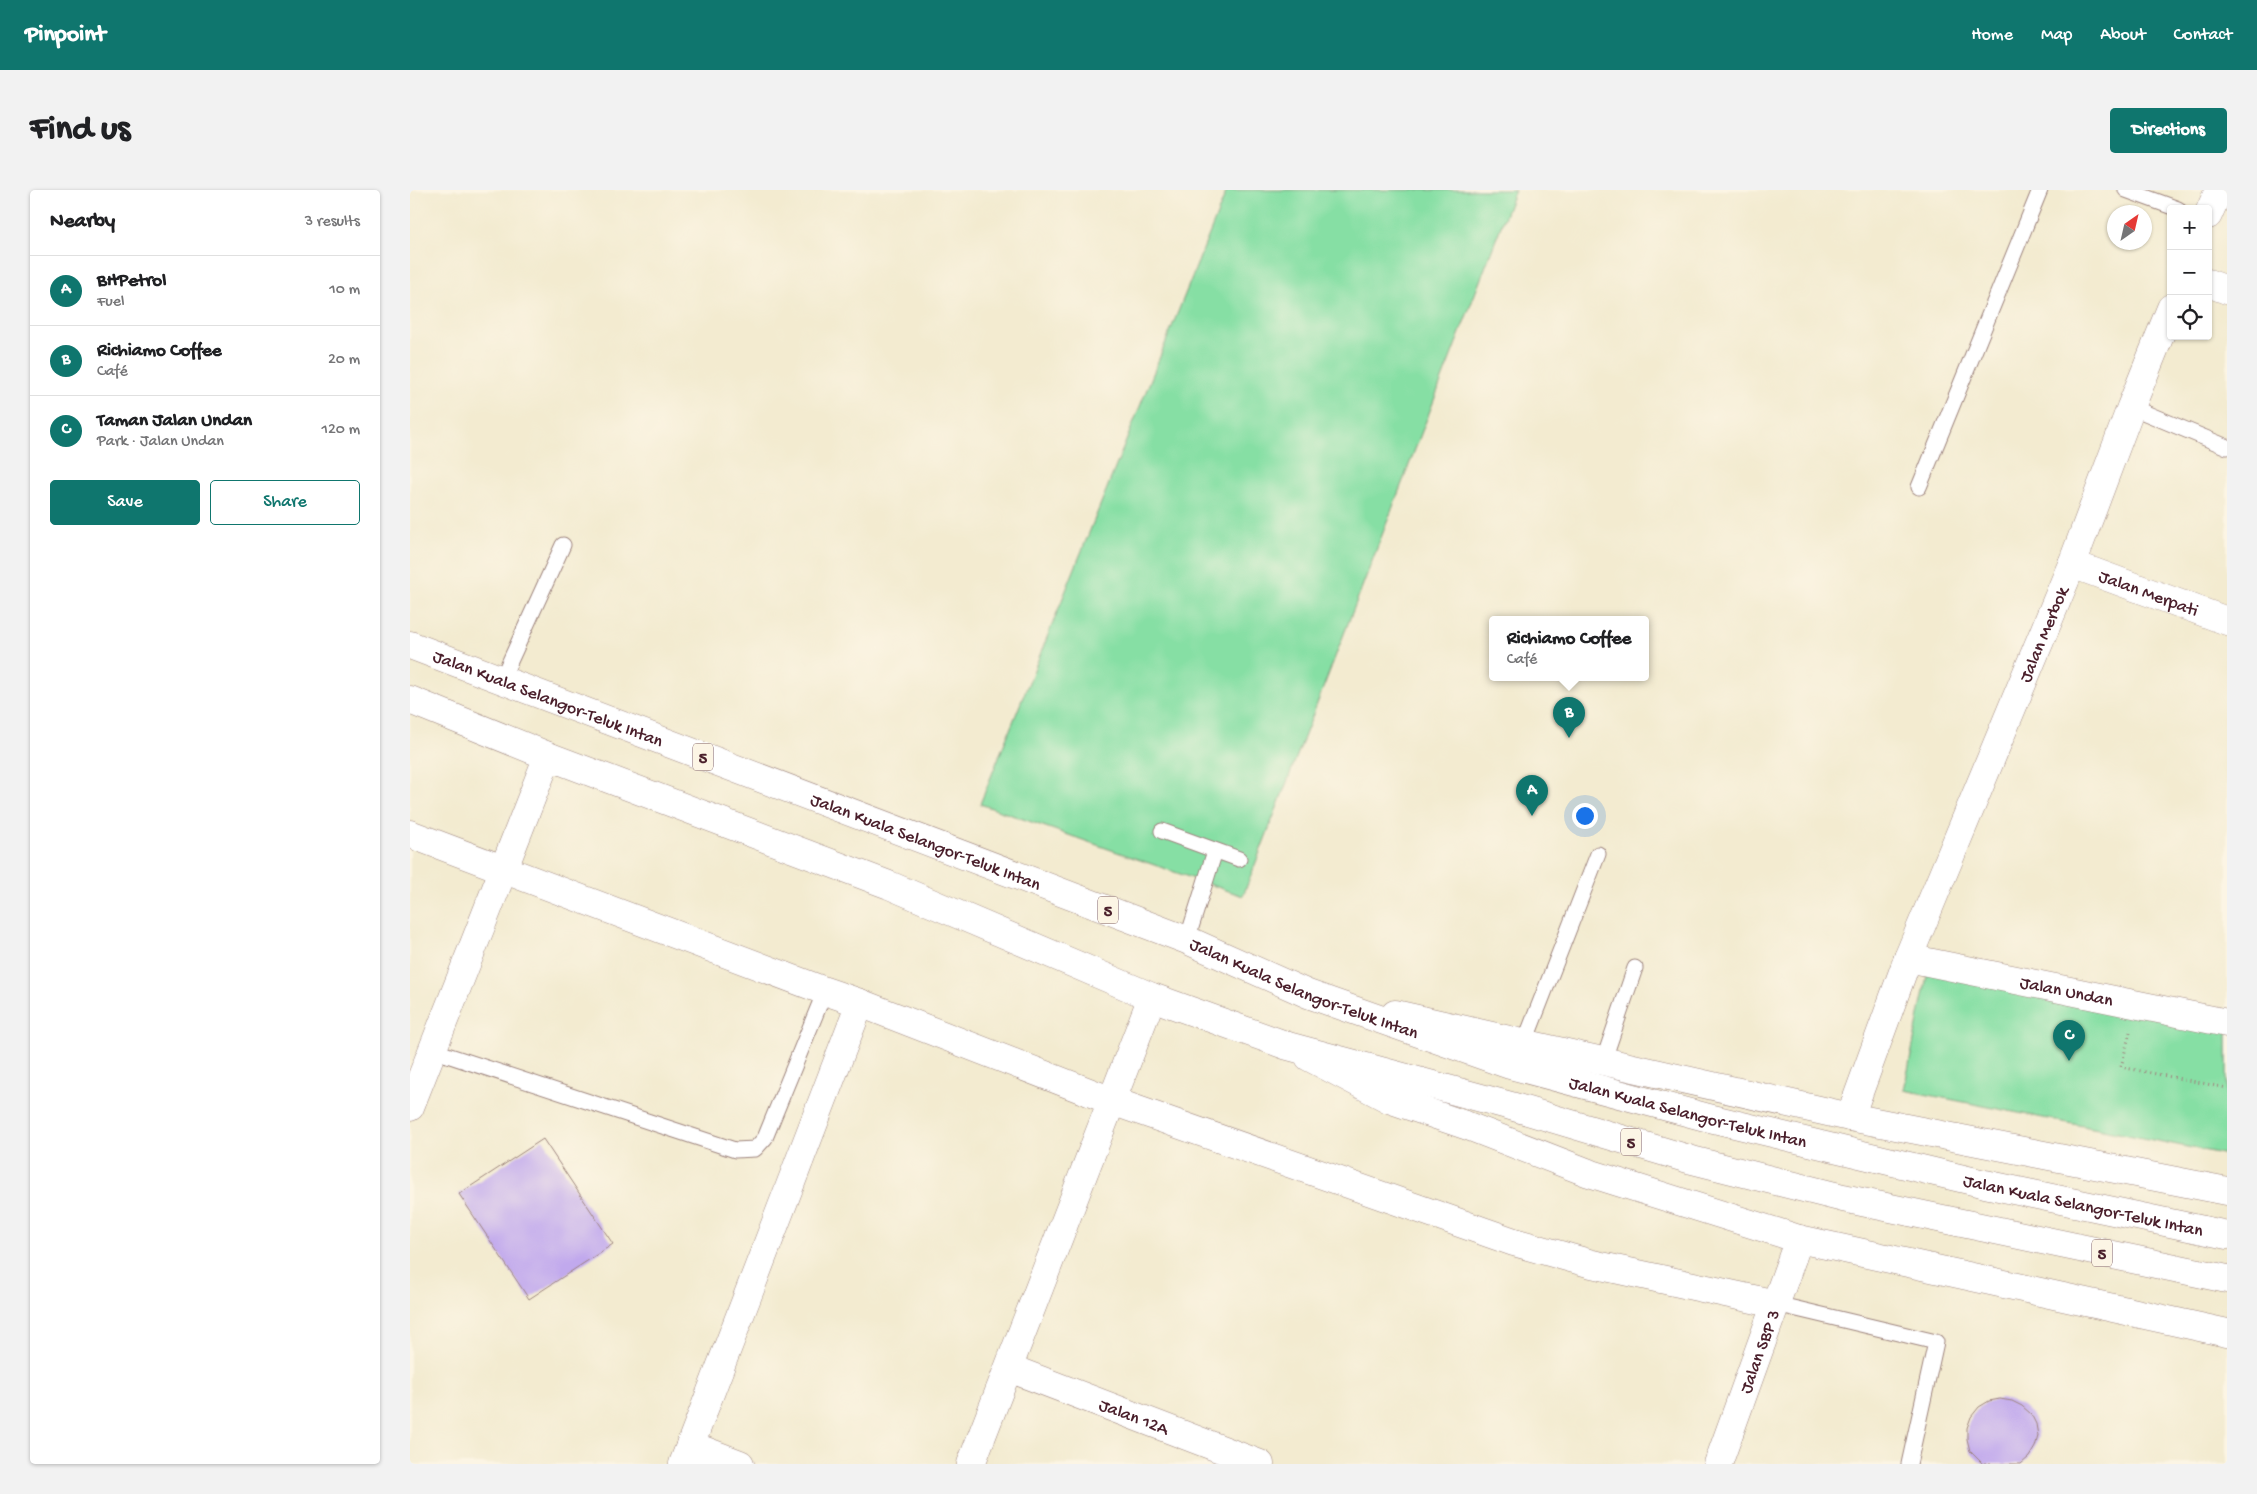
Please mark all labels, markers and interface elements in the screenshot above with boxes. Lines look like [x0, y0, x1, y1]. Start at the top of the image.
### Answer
text: Pinpoint [25, 21, 106, 50]
text: Home [1971, 25, 2013, 46]
text: Map [2041, 25, 2072, 46]
text: About [2100, 25, 2146, 46]
text: Contact [2174, 25, 2232, 46]
button: Directions [2110, 108, 2227, 153]
text: Find us [30, 110, 130, 151]
north arrow [2107, 205, 2152, 250]
map controls [2167, 205, 2212, 340]
button: + [2167, 205, 2212, 250]
text: Nearby [50, 210, 115, 235]
text: 3 results [305, 213, 360, 232]
button: − [2167, 250, 2212, 295]
text: BHPetrol [97, 270, 166, 293]
text: A [61, 281, 71, 300]
text: 10 m [329, 281, 360, 300]
text: Fuel [97, 293, 124, 312]
button: locate [2167, 295, 2212, 340]
text: Richiamo Coffee [97, 340, 222, 363]
text: B [62, 351, 70, 370]
text: 20 m [328, 351, 360, 370]
text: Café [97, 363, 128, 382]
text: Taman Jalan Undan [97, 410, 252, 433]
text: C [62, 421, 70, 440]
text: 120 m [321, 421, 360, 440]
text: Park · Jalan Undan [97, 433, 224, 452]
button: Save [50, 480, 200, 525]
button: Share [210, 480, 360, 525]
street label: Jalan Merpati [2095, 567, 2201, 623]
street label: Jalan Merbok [2016, 582, 2075, 686]
popup [1489, 616, 1649, 681]
text: Richiamo Coffee [1507, 628, 1631, 651]
street label: Jalan Kuala Selangor-Teluk Intan [429, 647, 666, 753]
text: Café [1507, 651, 1537, 670]
pin: B [1553, 697, 1585, 738]
road number: 5 [693, 744, 713, 770]
pin: A [1516, 775, 1548, 816]
street label: Jalan Kuala Selangor-Teluk Intan [807, 790, 1044, 897]
your location [1572, 803, 1598, 829]
road number: 5 [1098, 896, 1118, 924]
street label: Jalan Kuala Selangor-Teluk Intan [1186, 935, 1421, 1045]
street label: Jalan Undan [2018, 973, 2115, 1013]
pin: C [2053, 1020, 2085, 1061]
street label: Jalan Kuala Selangor-Teluk Intan [1567, 1073, 1809, 1154]
road number: 5 [1621, 1129, 1641, 1156]
street label: Jalan Kuala Selangor-Teluk Intan [1961, 1171, 2205, 1243]
road number: 5 [2092, 1240, 2112, 1266]
street label: Jalan SBP 3 [1736, 1307, 1786, 1397]
street label: Jalan 12A [1095, 1395, 1172, 1442]

